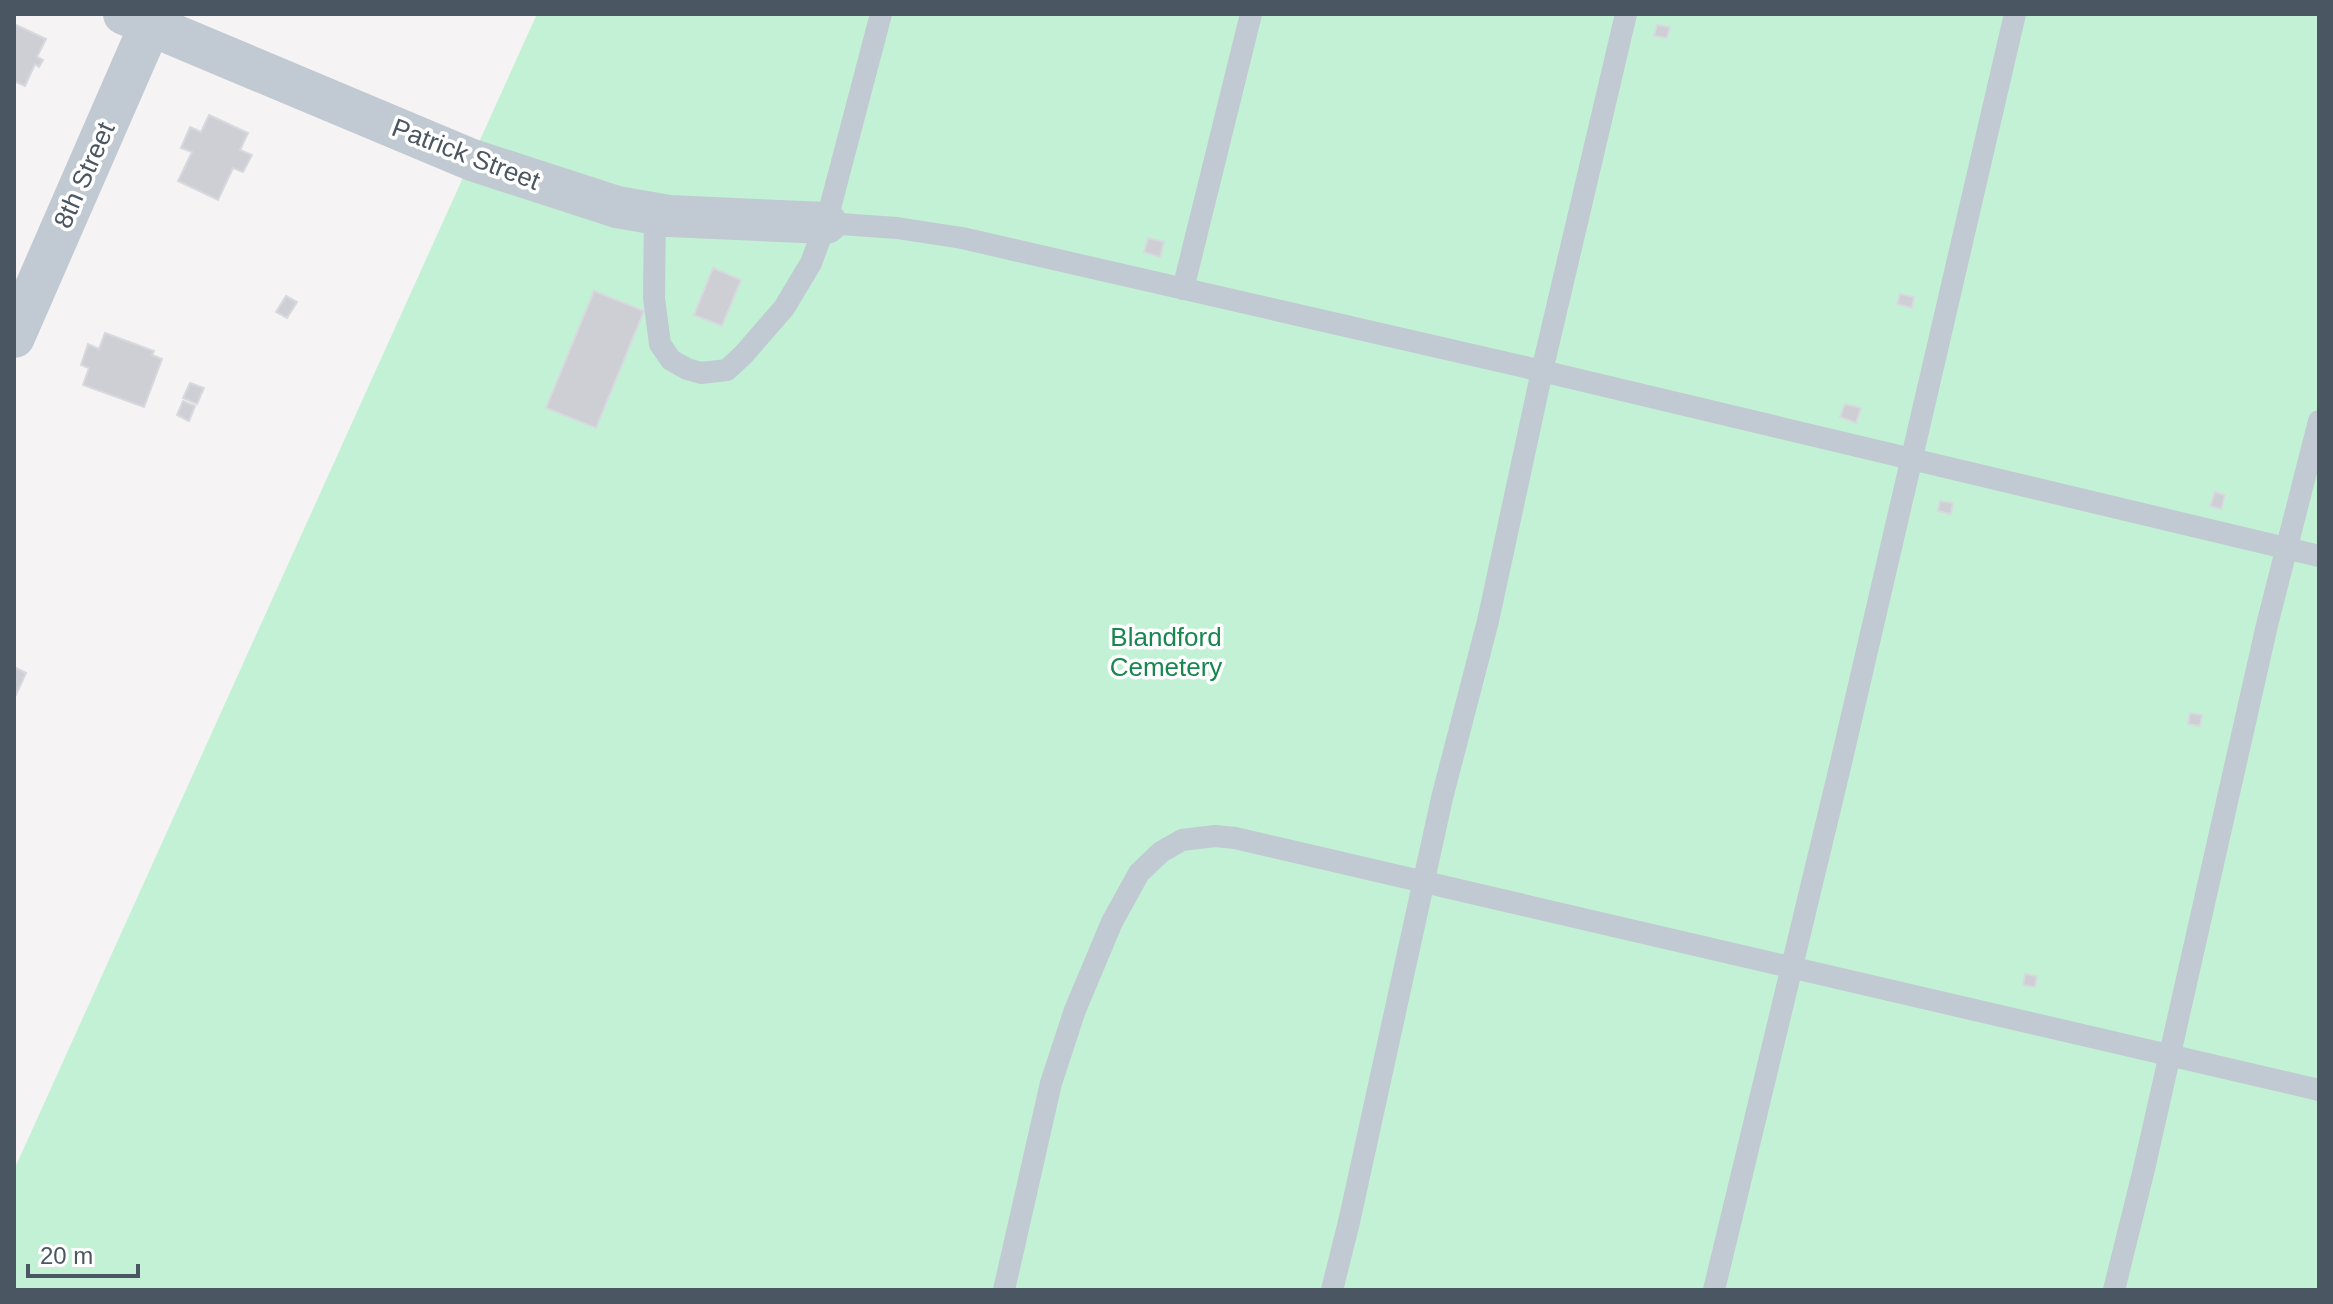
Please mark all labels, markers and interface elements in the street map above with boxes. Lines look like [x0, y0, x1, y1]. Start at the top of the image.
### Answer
street label: Patrick Street [388, 112, 545, 196]
street label: 8th Street [47, 117, 121, 233]
park label: Blandford Cemetery [1110, 622, 1222, 682]
scale bar [28, 1228, 138, 1278]
text: 20 m [40, 1242, 93, 1269]

